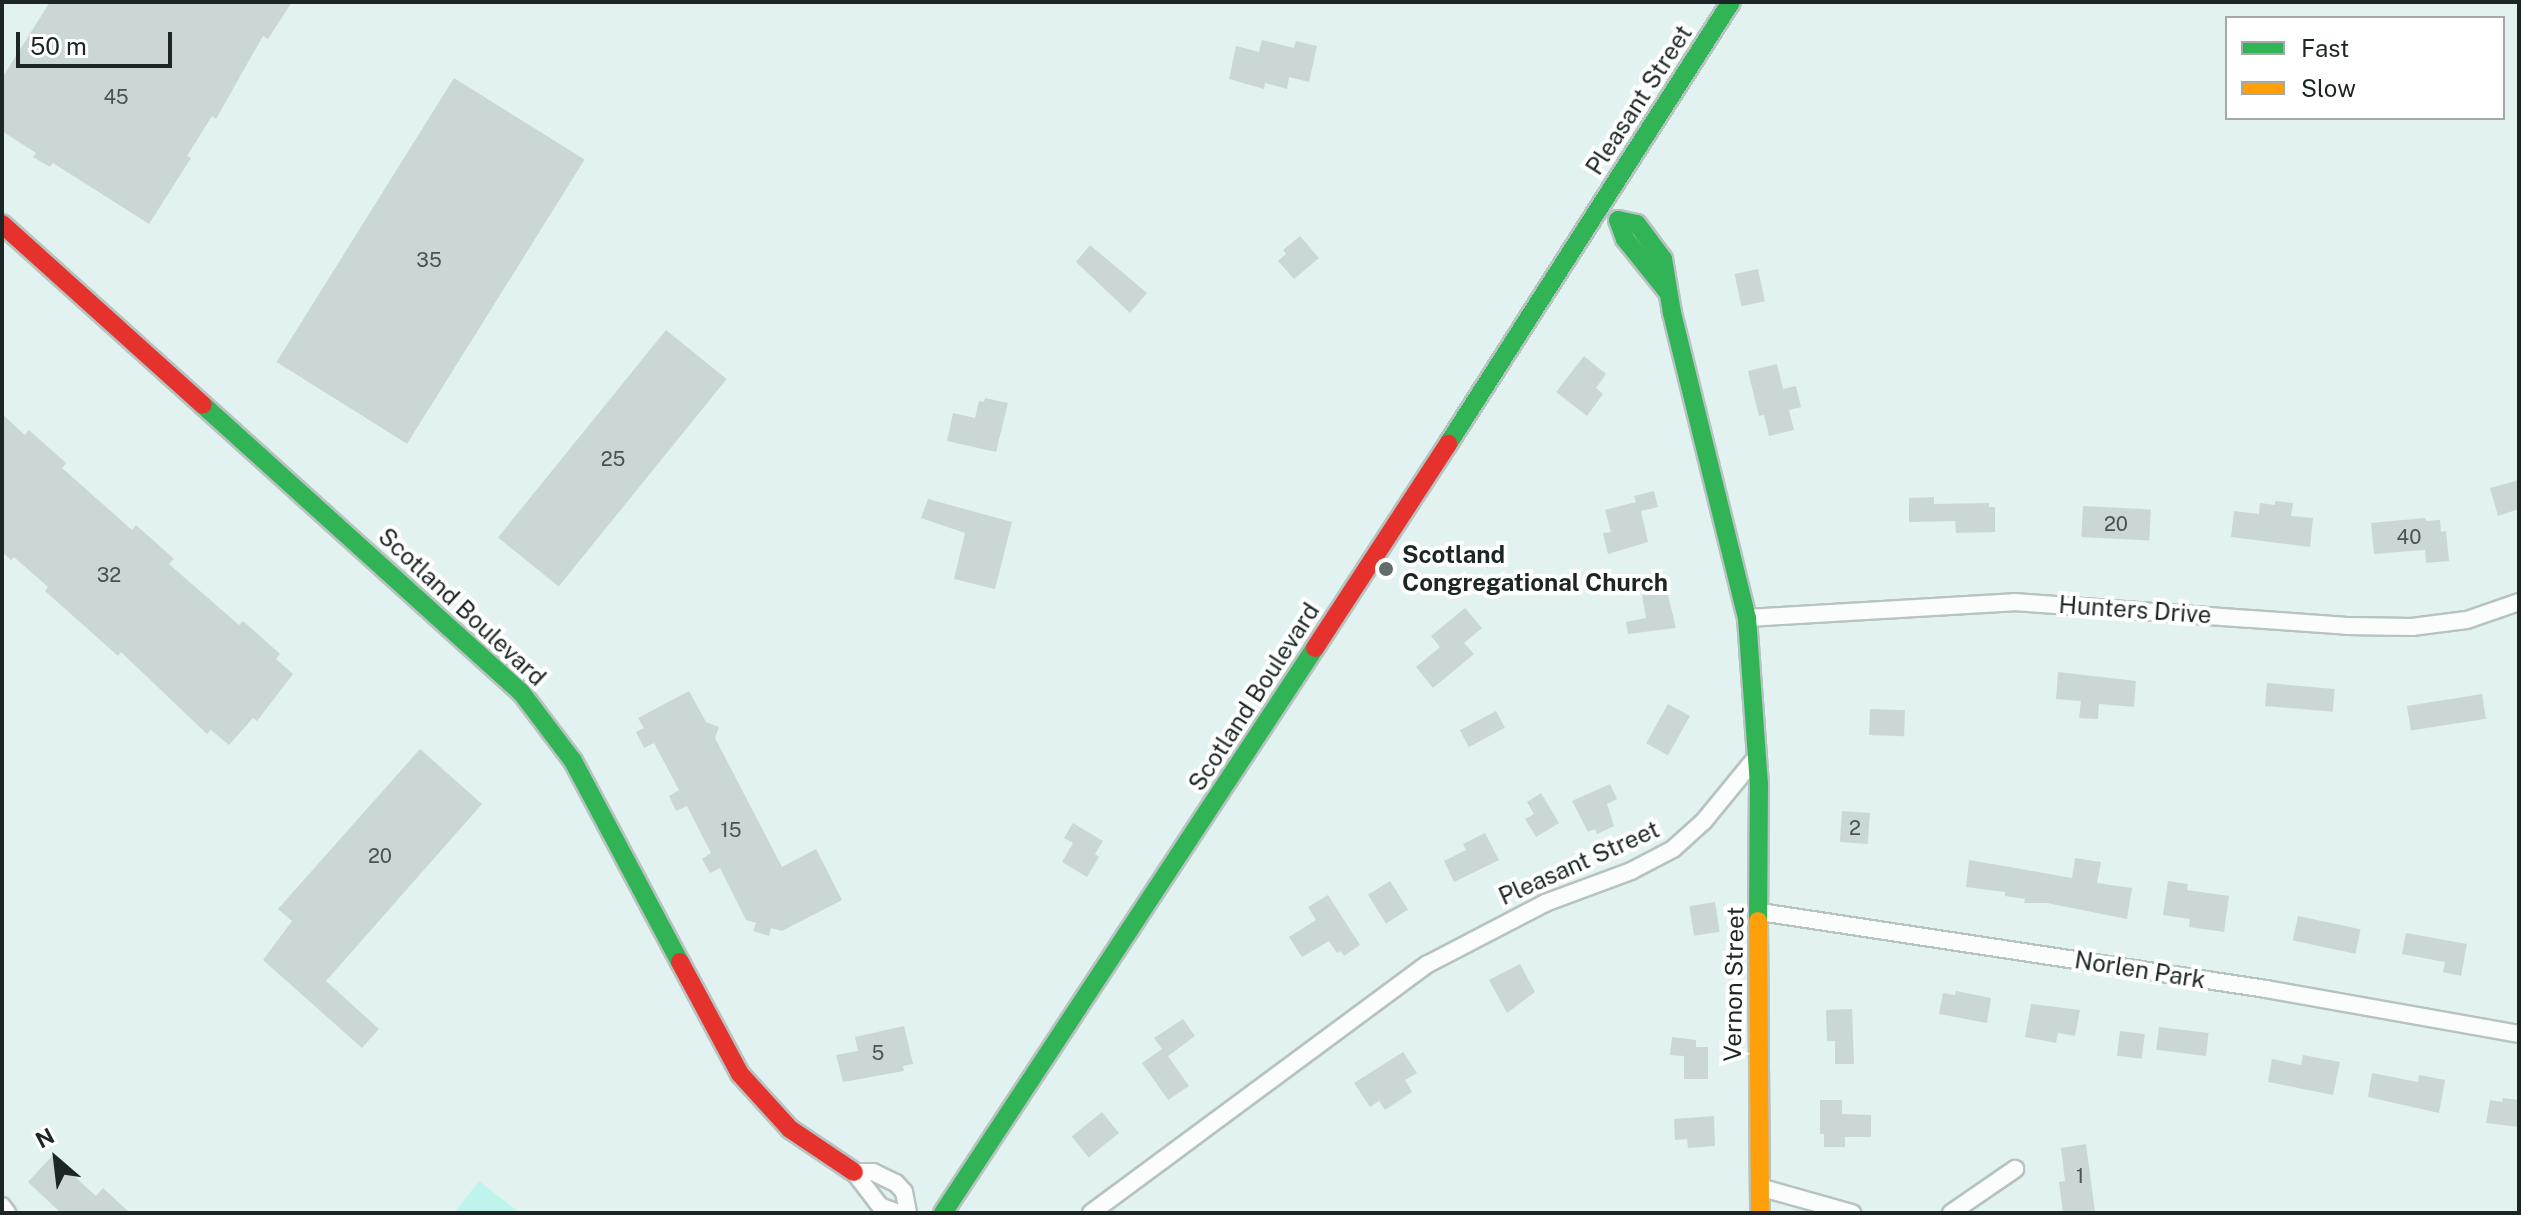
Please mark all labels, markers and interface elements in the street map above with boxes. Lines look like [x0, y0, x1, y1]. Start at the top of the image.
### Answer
scale bar [20, 16, 176, 66]
legend [2225, 16, 2505, 120]
street label: Pleasant Street [1580, 20, 1698, 180]
text: 50 m [30, 32, 87, 60]
text: Fast [2301, 34, 2349, 62]
text: Slow [2301, 74, 2356, 102]
house number: 45 [103, 85, 129, 109]
house number: 35 [416, 248, 442, 272]
house number: 25 [601, 447, 625, 471]
house number: 20 [2104, 512, 2128, 536]
street label: Scotland Boulevard [372, 522, 552, 692]
house number: 40 [2397, 525, 2421, 549]
place label: Scotland Congregational Church [1402, 541, 1668, 597]
marker: Scotland Congregational Church [1377, 560, 1395, 578]
house number: 32 [97, 563, 121, 587]
street label: Hunters Drive [2058, 590, 2212, 630]
street label: Scotland Boulevard [1182, 598, 1326, 796]
street label: Pleasant Street [1494, 815, 1664, 911]
house number: 2 [1849, 816, 1861, 840]
house number: 15 [721, 818, 741, 842]
house number: 20 [368, 844, 392, 868]
street label: Vernon Street [1718, 906, 1750, 1062]
street label: Norlen Park [2073, 945, 2207, 995]
house number: 5 [872, 1041, 884, 1065]
north arrow [16, 1119, 96, 1199]
text: N [31, 1122, 58, 1153]
house number: 1 [2076, 1164, 2084, 1188]

